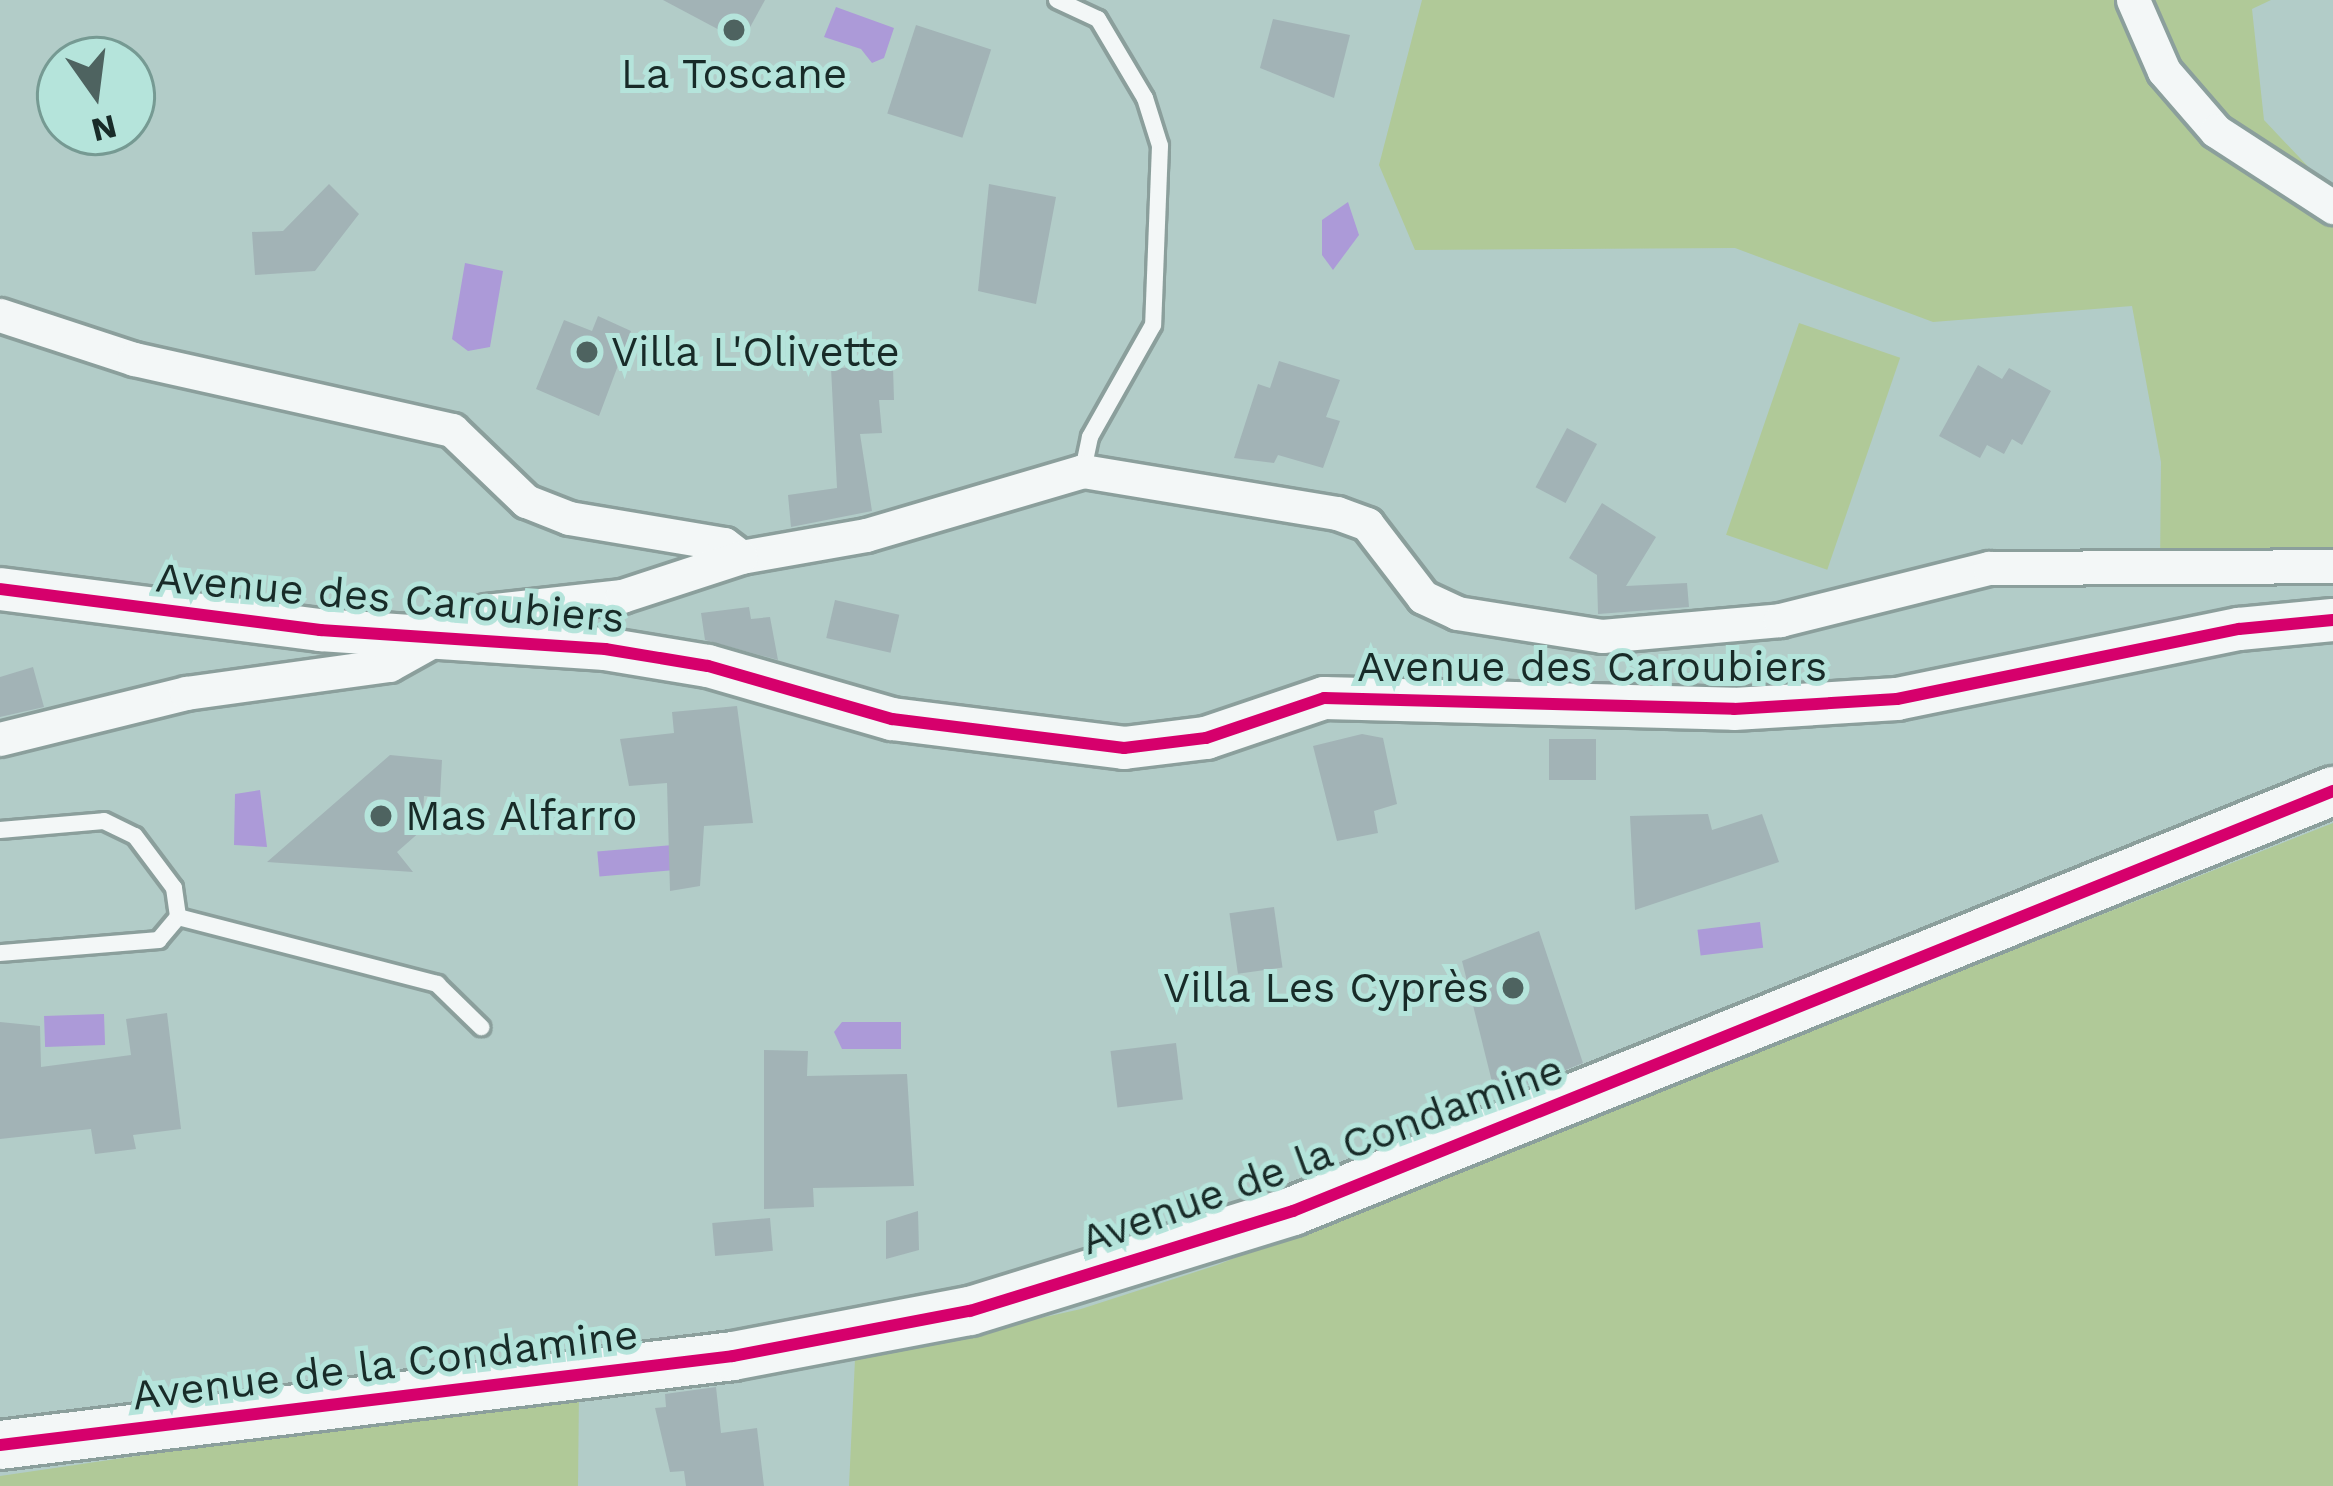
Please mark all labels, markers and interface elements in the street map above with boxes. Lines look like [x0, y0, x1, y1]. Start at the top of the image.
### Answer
marker: La Toscane [721, 17, 747, 43]
north arrow [36, 36, 156, 156]
place label: La Toscane [620, 49, 848, 99]
text: N [88, 107, 121, 150]
place label: Villa L'Olivette [611, 327, 901, 377]
marker: Villa L'Olivette [574, 339, 600, 365]
street label: Avenue des Caroubiers [154, 552, 626, 644]
street label: Avenue des Caroubiers [1357, 642, 1827, 692]
place label: Mas Alfarro [405, 791, 639, 841]
marker: Mas Alfarro [368, 803, 394, 829]
place label: Villa Les Cyprès [1162, 963, 1489, 1013]
marker: Villa Les Cyprès [1500, 975, 1526, 1001]
street label: Avenue de la Condamine [1074, 1044, 1570, 1266]
street label: Avenue de la Condamine [129, 1309, 641, 1421]

